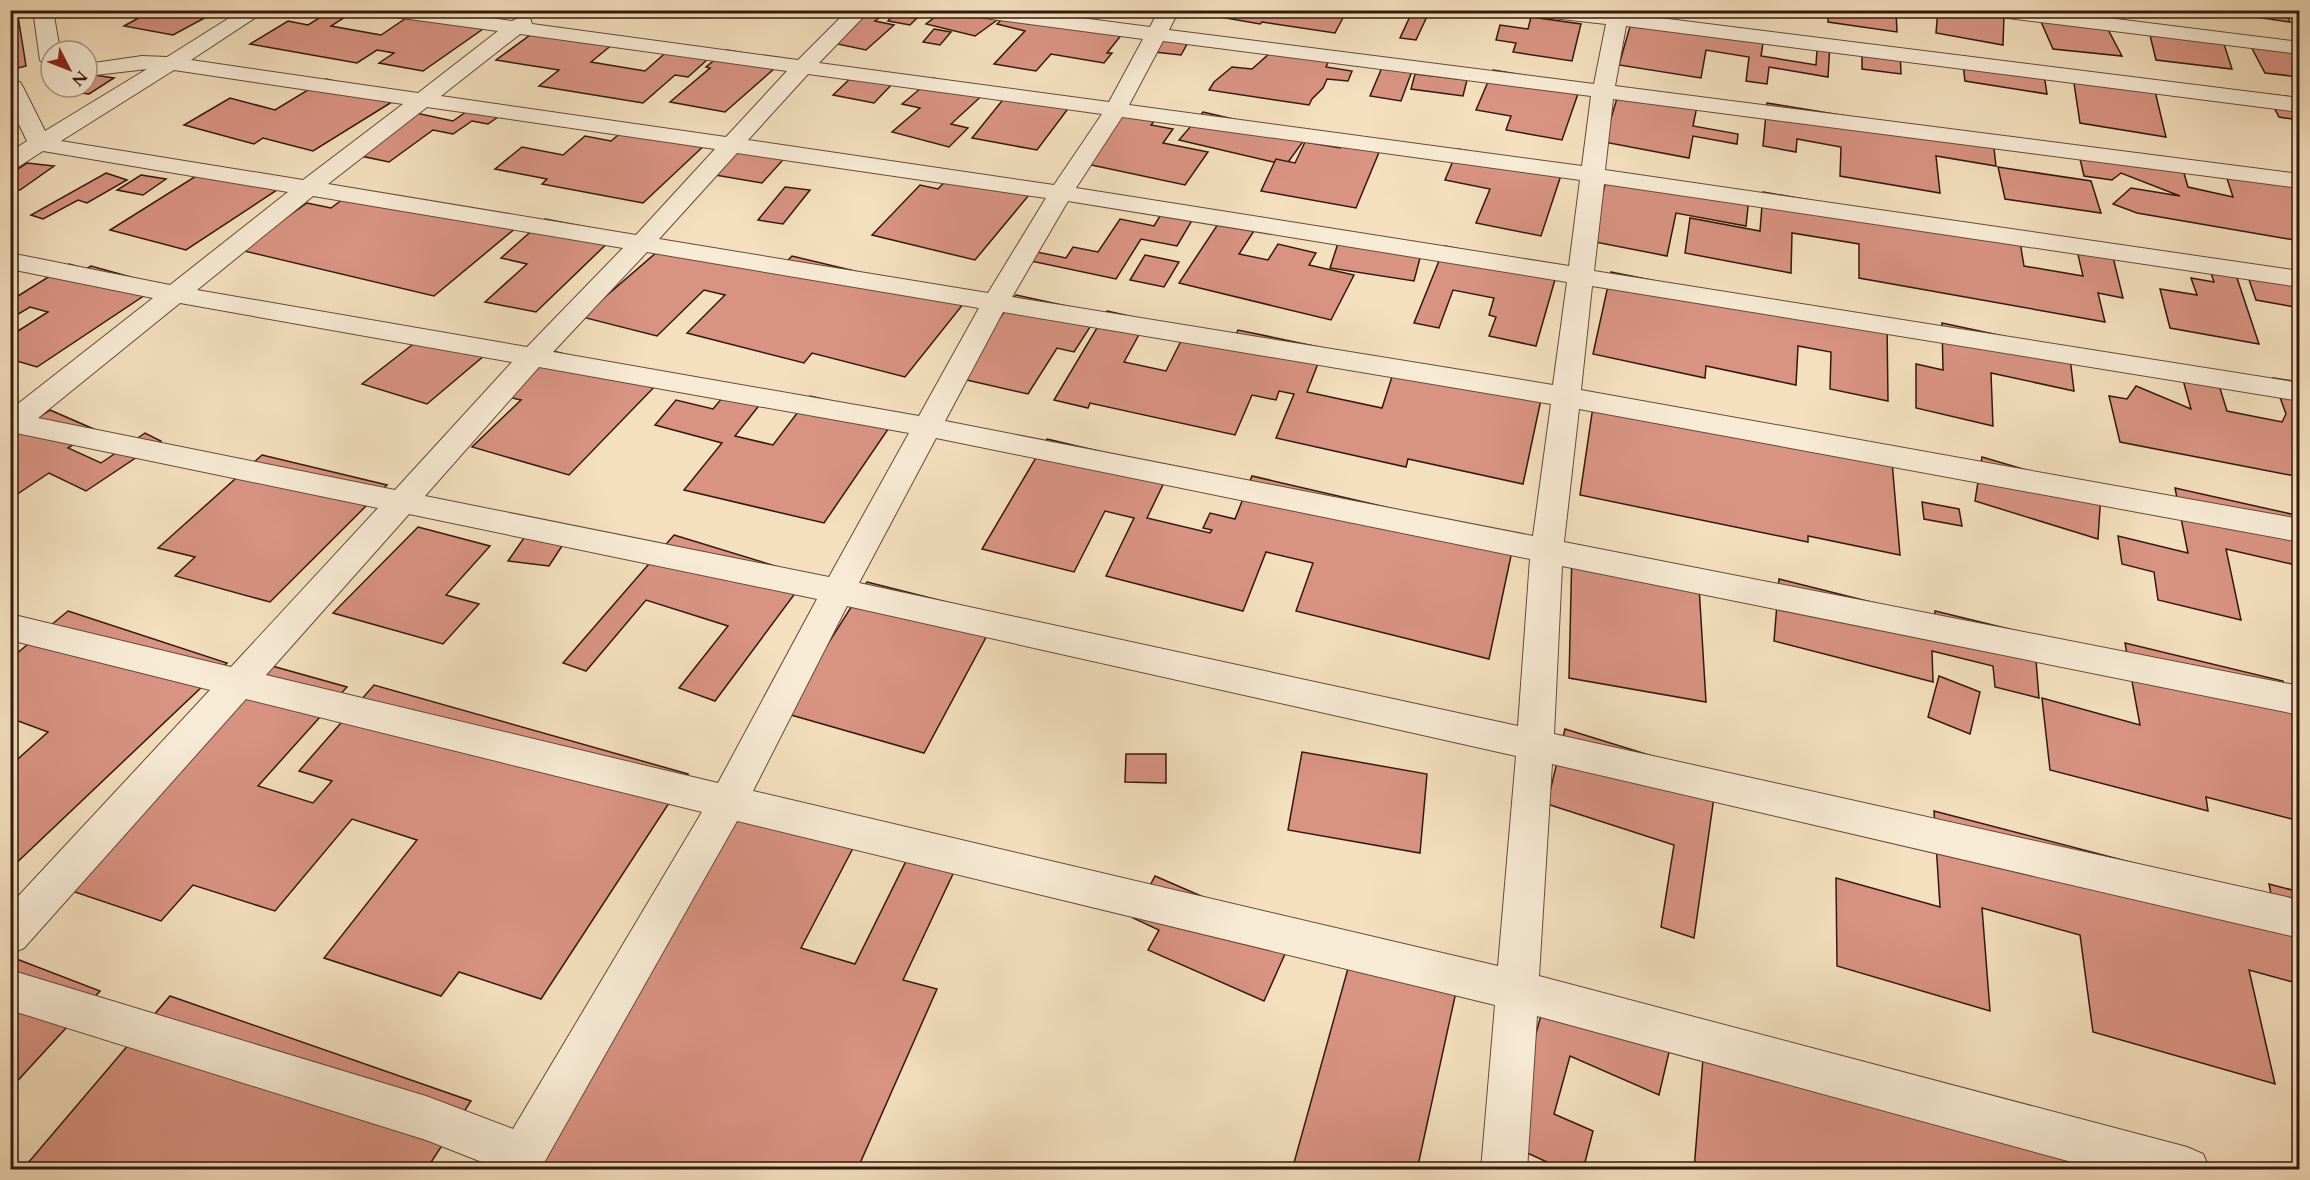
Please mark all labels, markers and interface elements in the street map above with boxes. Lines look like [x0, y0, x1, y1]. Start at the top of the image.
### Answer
north arrow [39, 39, 99, 99]
text: N [67, 66, 92, 91]

